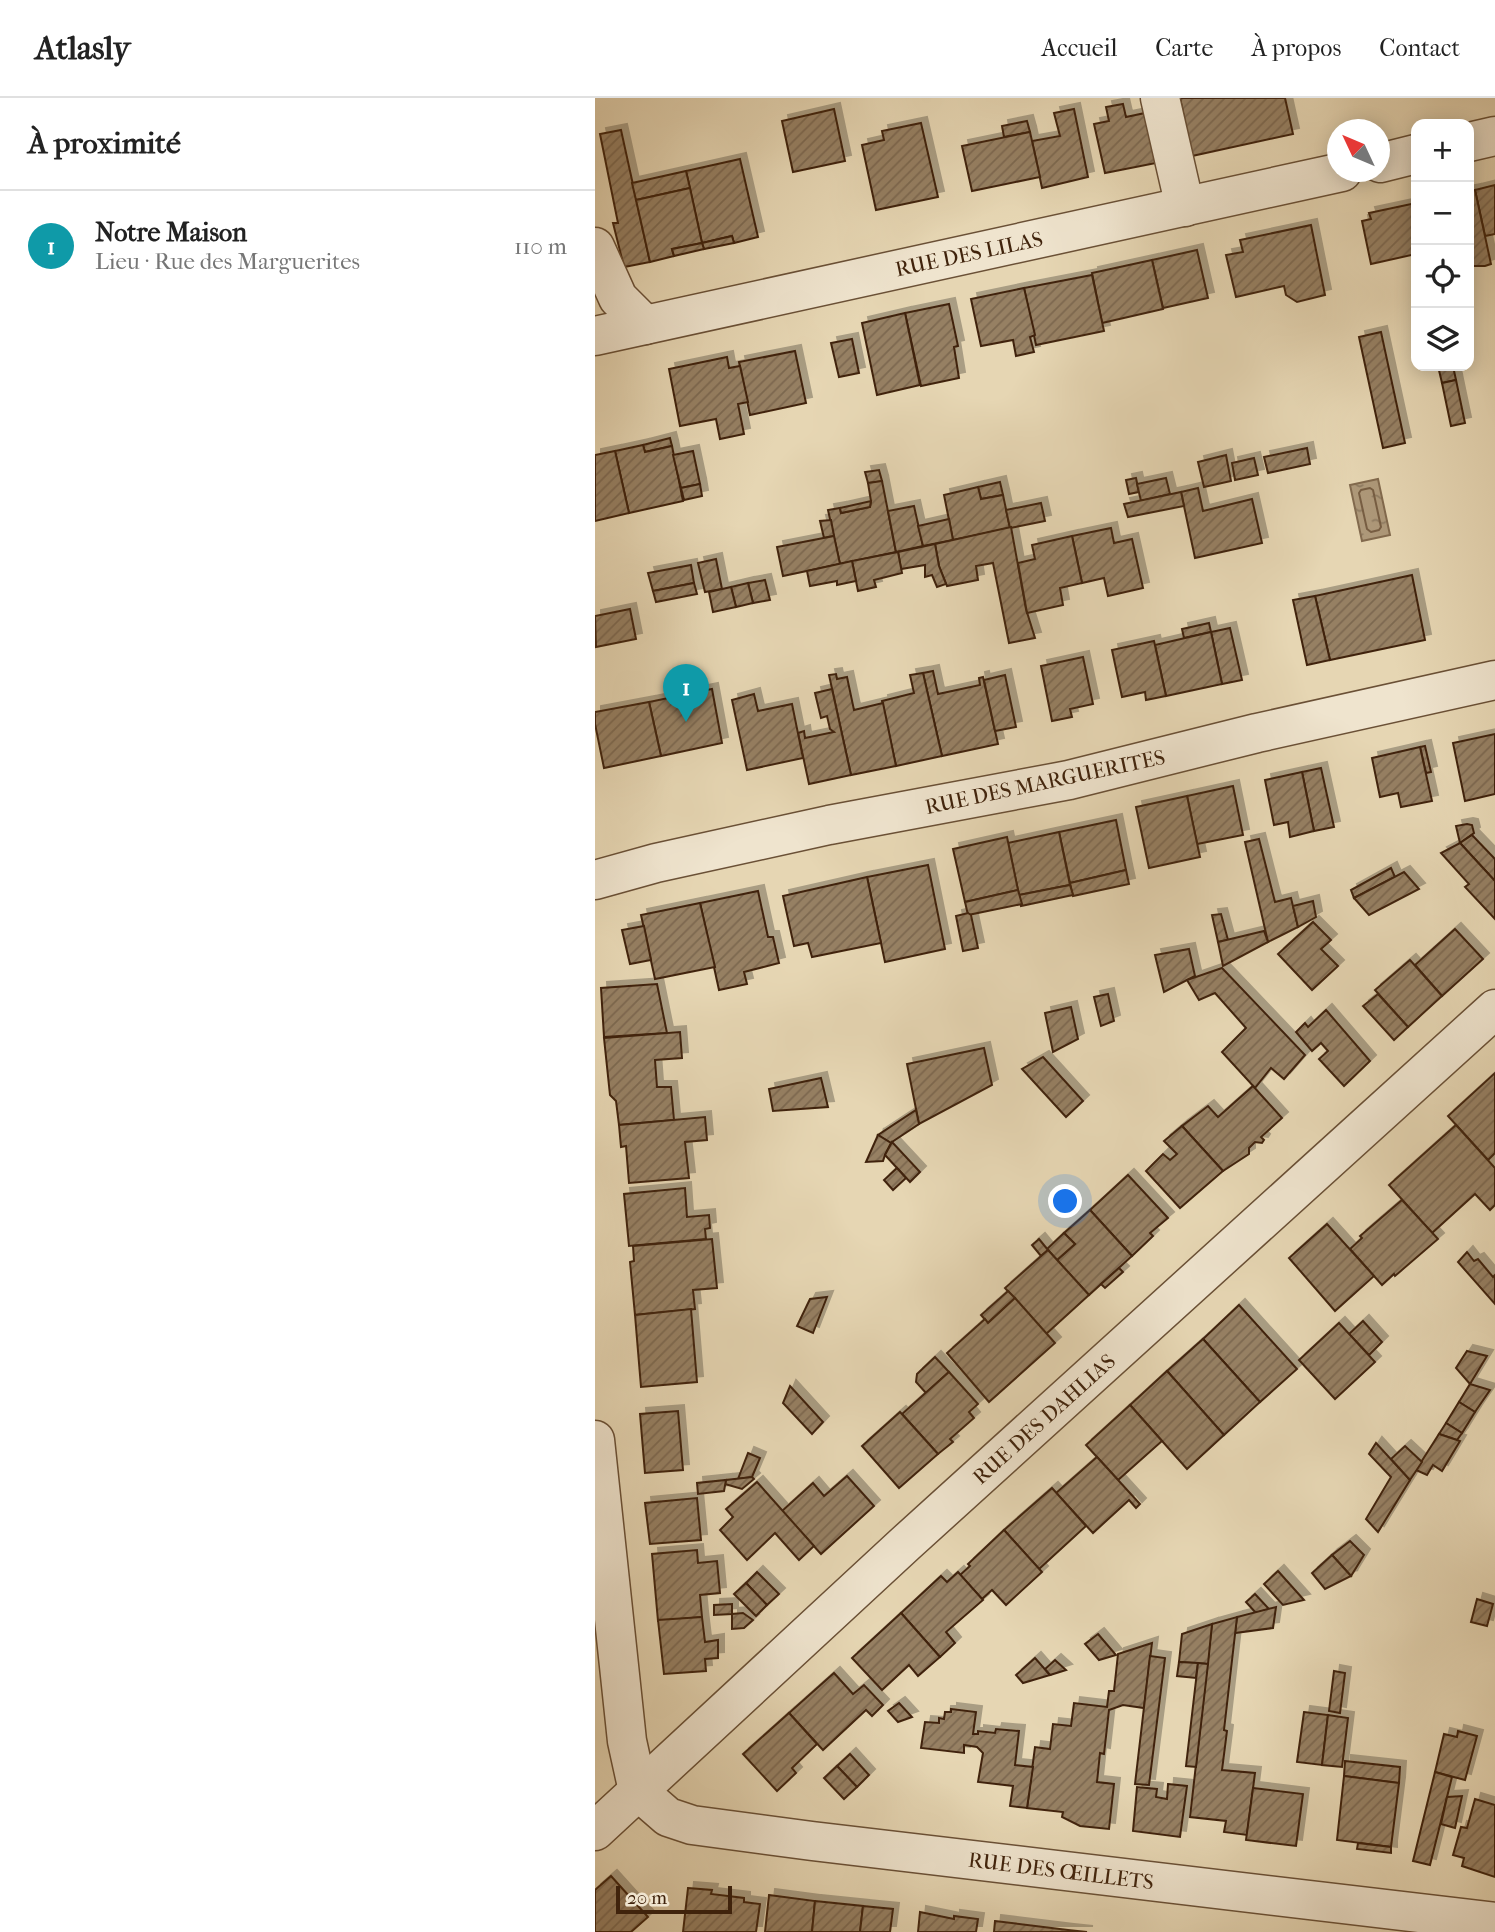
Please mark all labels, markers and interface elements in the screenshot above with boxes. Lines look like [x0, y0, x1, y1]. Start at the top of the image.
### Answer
text: Atlasly [35, 29, 130, 68]
text: Accueil [1042, 34, 1117, 62]
text: Carte [1155, 34, 1213, 62]
text: À propos [1251, 34, 1341, 62]
text: Contact [1379, 34, 1460, 62]
north arrow [1327, 119, 1390, 182]
map controls [1411, 119, 1474, 371]
button: + [1411, 119, 1474, 182]
text: À proximité [28, 126, 181, 161]
button: − [1411, 182, 1474, 245]
text: Notre Maison [95, 217, 247, 248]
street label: RUE DES LILAS [893, 227, 1045, 281]
text: 1 [47, 233, 55, 260]
text: 110 m [514, 233, 567, 260]
button: locate [1411, 245, 1474, 308]
text: Lieu · Rue des Marguerites [95, 248, 360, 275]
button: layers [1411, 308, 1474, 371]
pin: 1 [663, 664, 709, 722]
street label: RUE DES MARGUERITES [923, 745, 1167, 819]
your location [1048, 1184, 1082, 1218]
street label: RUE DES DAHLIAS [968, 1349, 1120, 1489]
street label: RUE DES ŒILLETS [967, 1848, 1155, 1894]
scale bar [616, 1883, 731, 1915]
text: 20 m [627, 1887, 667, 1909]

